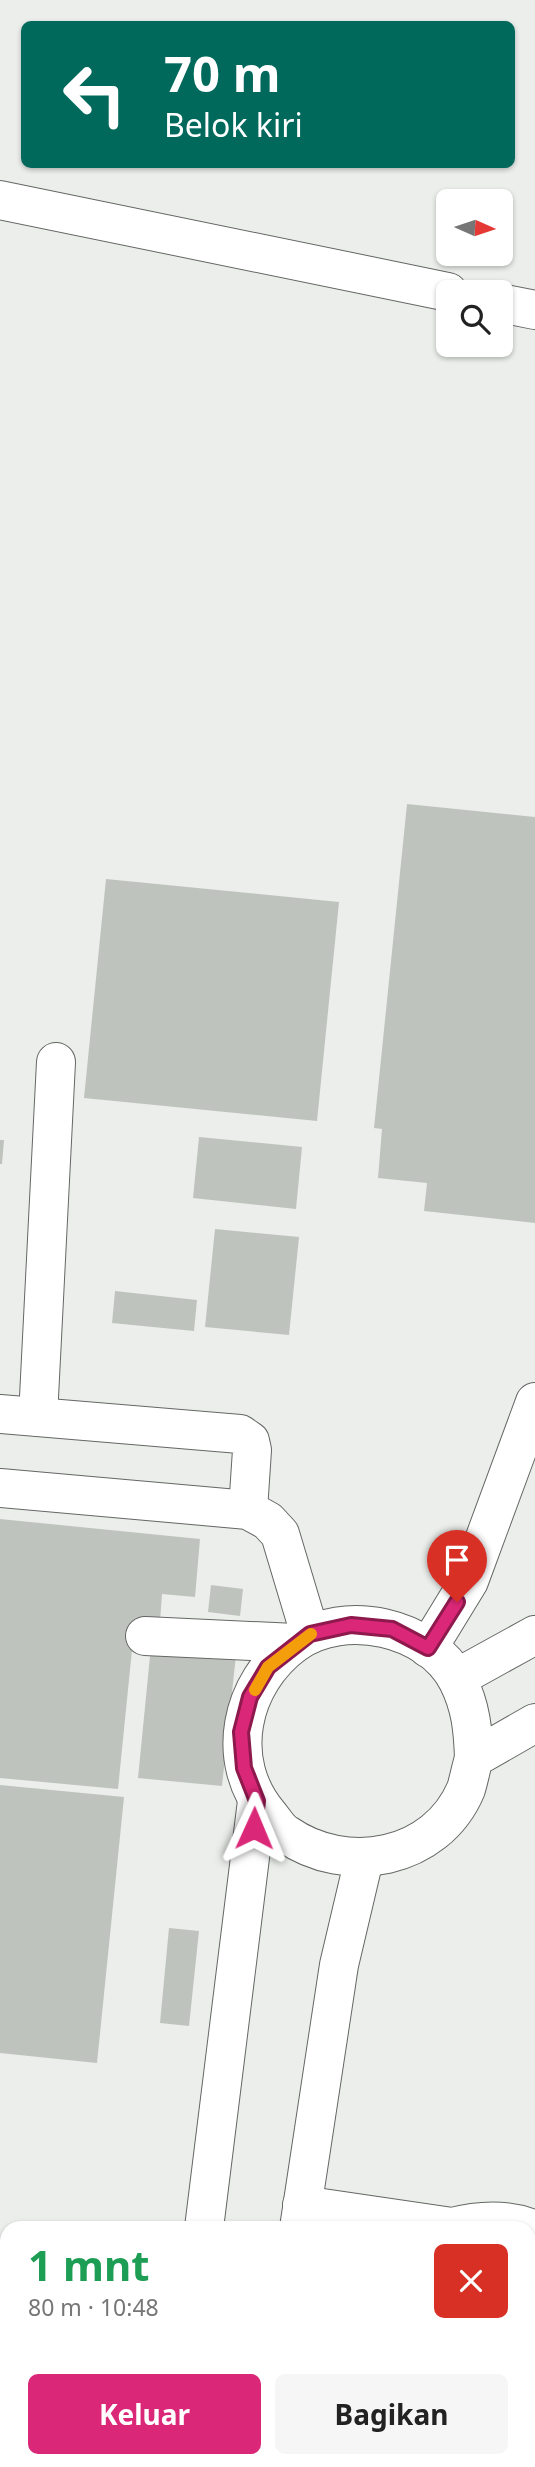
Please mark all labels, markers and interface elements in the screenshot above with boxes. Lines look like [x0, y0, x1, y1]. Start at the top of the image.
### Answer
text: 70 m [164, 40, 281, 106]
icon: left [49, 49, 140, 140]
text: Belok kiri [164, 103, 303, 146]
north arrow [436, 189, 513, 266]
map controls [436, 189, 513, 357]
button: search [436, 280, 513, 357]
pin [427, 1530, 487, 1602]
icon: arrive [438, 1541, 476, 1579]
position arrow [217, 1791, 291, 1865]
text: 1 mnt [28, 2236, 149, 2293]
button: close [434, 2244, 508, 2318]
text: 80 m · 10:48 [28, 2291, 159, 2323]
button: Keluar [28, 2374, 261, 2454]
button: Bagikan [275, 2374, 508, 2454]

